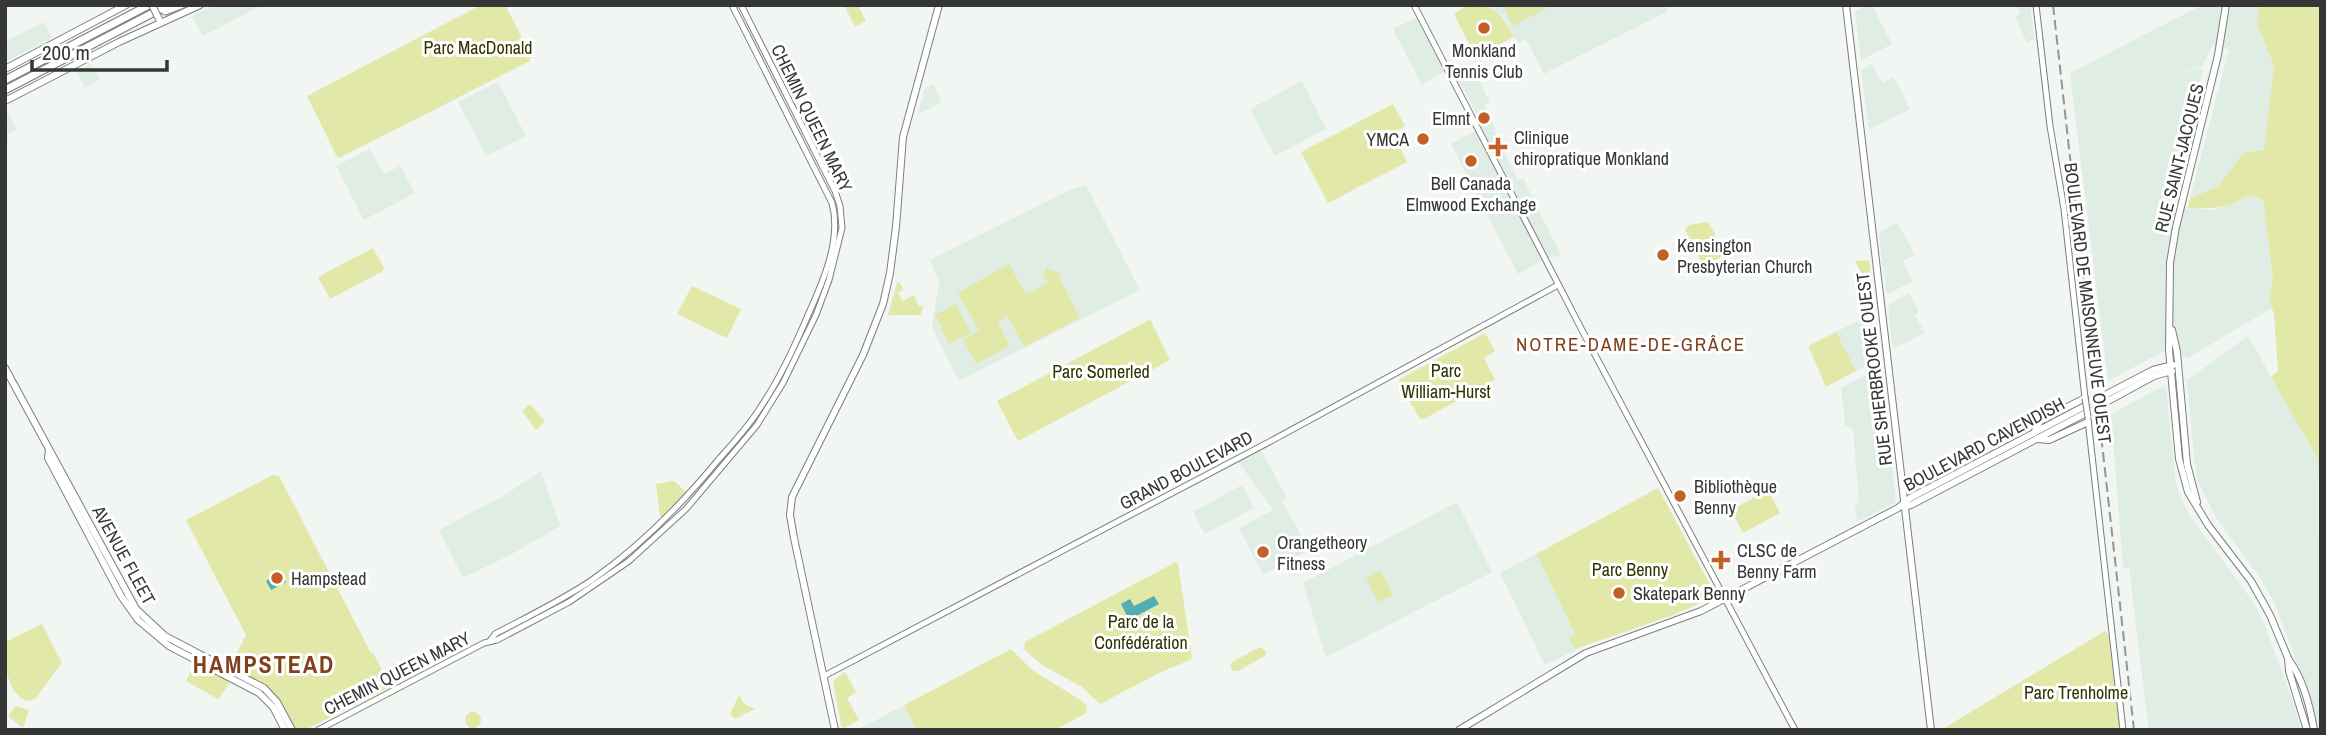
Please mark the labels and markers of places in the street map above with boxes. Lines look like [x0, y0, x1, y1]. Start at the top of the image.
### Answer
marker: Monkland Tennis Club [1476, 20, 1492, 36]
place label: Monkland Tennis Club [1445, 38, 1523, 84]
place label: Elmnt [1432, 106, 1470, 131]
marker: Elmnt [1476, 110, 1492, 126]
place label: Clinique chiropratique Monkland [1514, 125, 1669, 171]
place label: YMCA [1366, 127, 1409, 152]
marker: YMCA [1415, 131, 1431, 147]
marker: Clinique chiropratique Monkland [1488, 137, 1508, 157]
marker: Bell Canada Elmwood Exchange [1463, 153, 1479, 169]
place label: Bell Canada Elmwood Exchange [1406, 171, 1536, 217]
place label: Kensington Presbyterian Church [1677, 233, 1812, 279]
marker: Kensington Presbyterian Church [1655, 247, 1671, 263]
place label: Bibliothèque Benny [1694, 474, 1777, 520]
marker: Bibliothèque Benny [1672, 488, 1688, 504]
place label: Orangetheory Fitness [1277, 530, 1368, 576]
place label: CLSC de Benny Farm [1737, 538, 1817, 584]
marker: Orangetheory Fitness [1255, 544, 1271, 560]
marker: CLSC de Benny Farm [1711, 550, 1731, 570]
place label: Hampstead [291, 566, 366, 591]
marker: Hampstead [269, 570, 285, 586]
place label: Skatepark Benny [1633, 581, 1746, 606]
marker: Skatepark Benny [1611, 585, 1627, 601]

